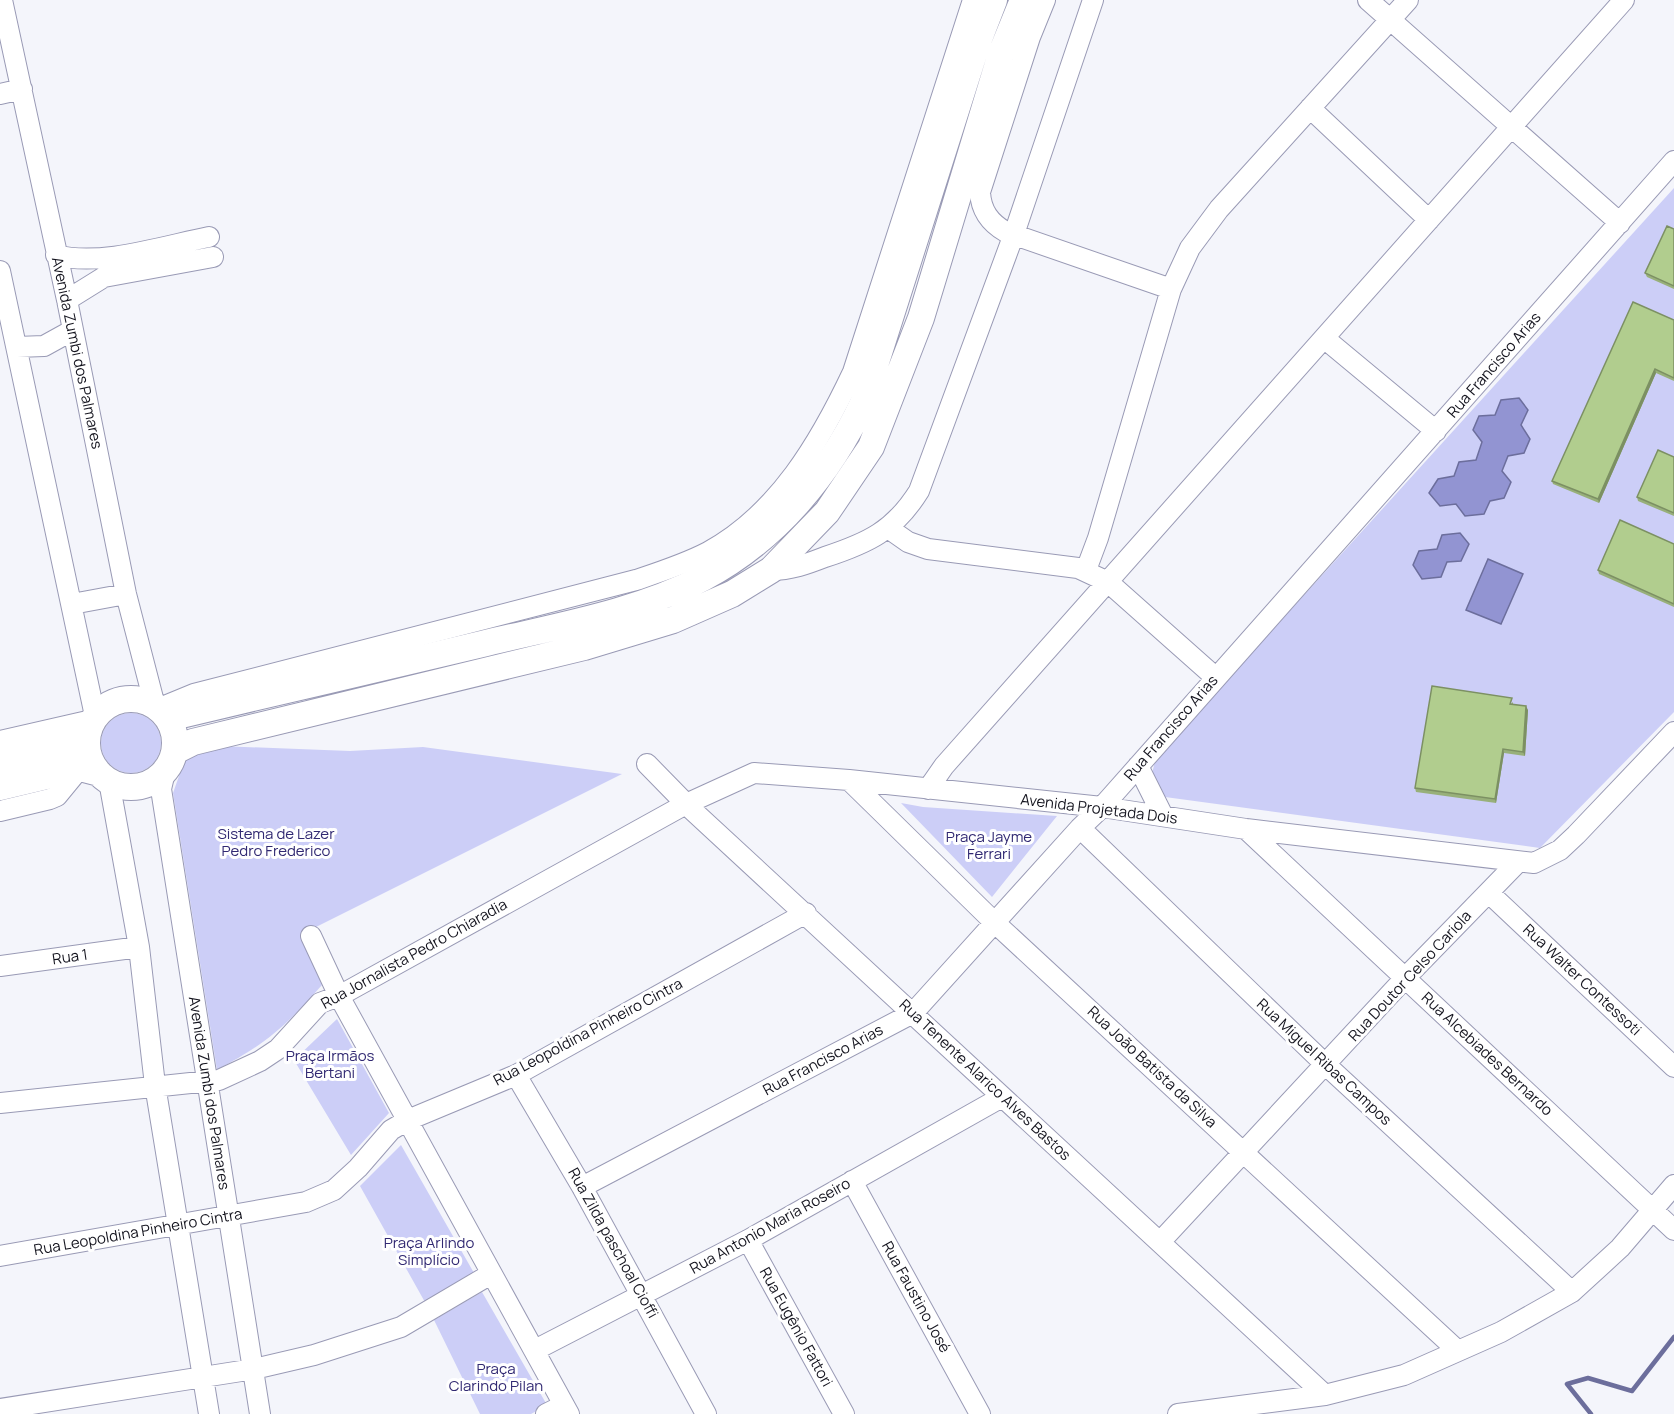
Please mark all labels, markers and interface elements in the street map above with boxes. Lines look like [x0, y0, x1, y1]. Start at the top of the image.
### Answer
street label: Avenida Zumbi dos Palmares [47, 255, 108, 451]
street label: Rua Francisco Arias [1442, 307, 1545, 422]
street label: Rua Francisco Arias [1119, 670, 1222, 785]
street label: Avenida Projetada Dois [1019, 788, 1179, 829]
park label: Sistema de Lazer Pedro Frederico [217, 823, 335, 861]
park label: Praça Jayme Ferrari [946, 826, 1032, 864]
street label: Rua Jornalista Pedro Chiaradia [317, 894, 511, 1014]
street label: Rua Doutor Celso Cariola [1343, 906, 1476, 1046]
street label: Rua Walter Contessoti [1519, 919, 1646, 1040]
street label: Rua 1 [51, 944, 89, 969]
street label: Rua Leopoldina Pinheiro Cintra [490, 973, 686, 1090]
street label: Rua Alcebiades Bernardo [1417, 987, 1558, 1120]
street label: Rua Tenente Alarico Alves Bastos [895, 994, 1076, 1165]
street label: Rua Miguel Ribas Campos [1252, 994, 1396, 1130]
street label: Avenida Zumbi dos Palmares [184, 995, 235, 1191]
street label: Rua João Batista da Silva [1083, 1001, 1222, 1132]
street label: Rua Francisco Arias [759, 1019, 887, 1100]
park label: Praça Irmãos Bertani [286, 1045, 374, 1083]
street label: Rua Zilda paschoal Cioffi [563, 1164, 664, 1322]
street label: Rua Antonio Maria Roseiro [686, 1173, 854, 1279]
street label: Rua Leopoldina Pinheiro Cintra [32, 1203, 244, 1260]
park label: Praça Arlindo Simplício [384, 1232, 474, 1270]
street label: Rua Faustino José [877, 1237, 956, 1357]
street label: Rua Eugênio Fattori [755, 1263, 838, 1390]
park label: Praça Clarindo Pilan [449, 1358, 543, 1396]

